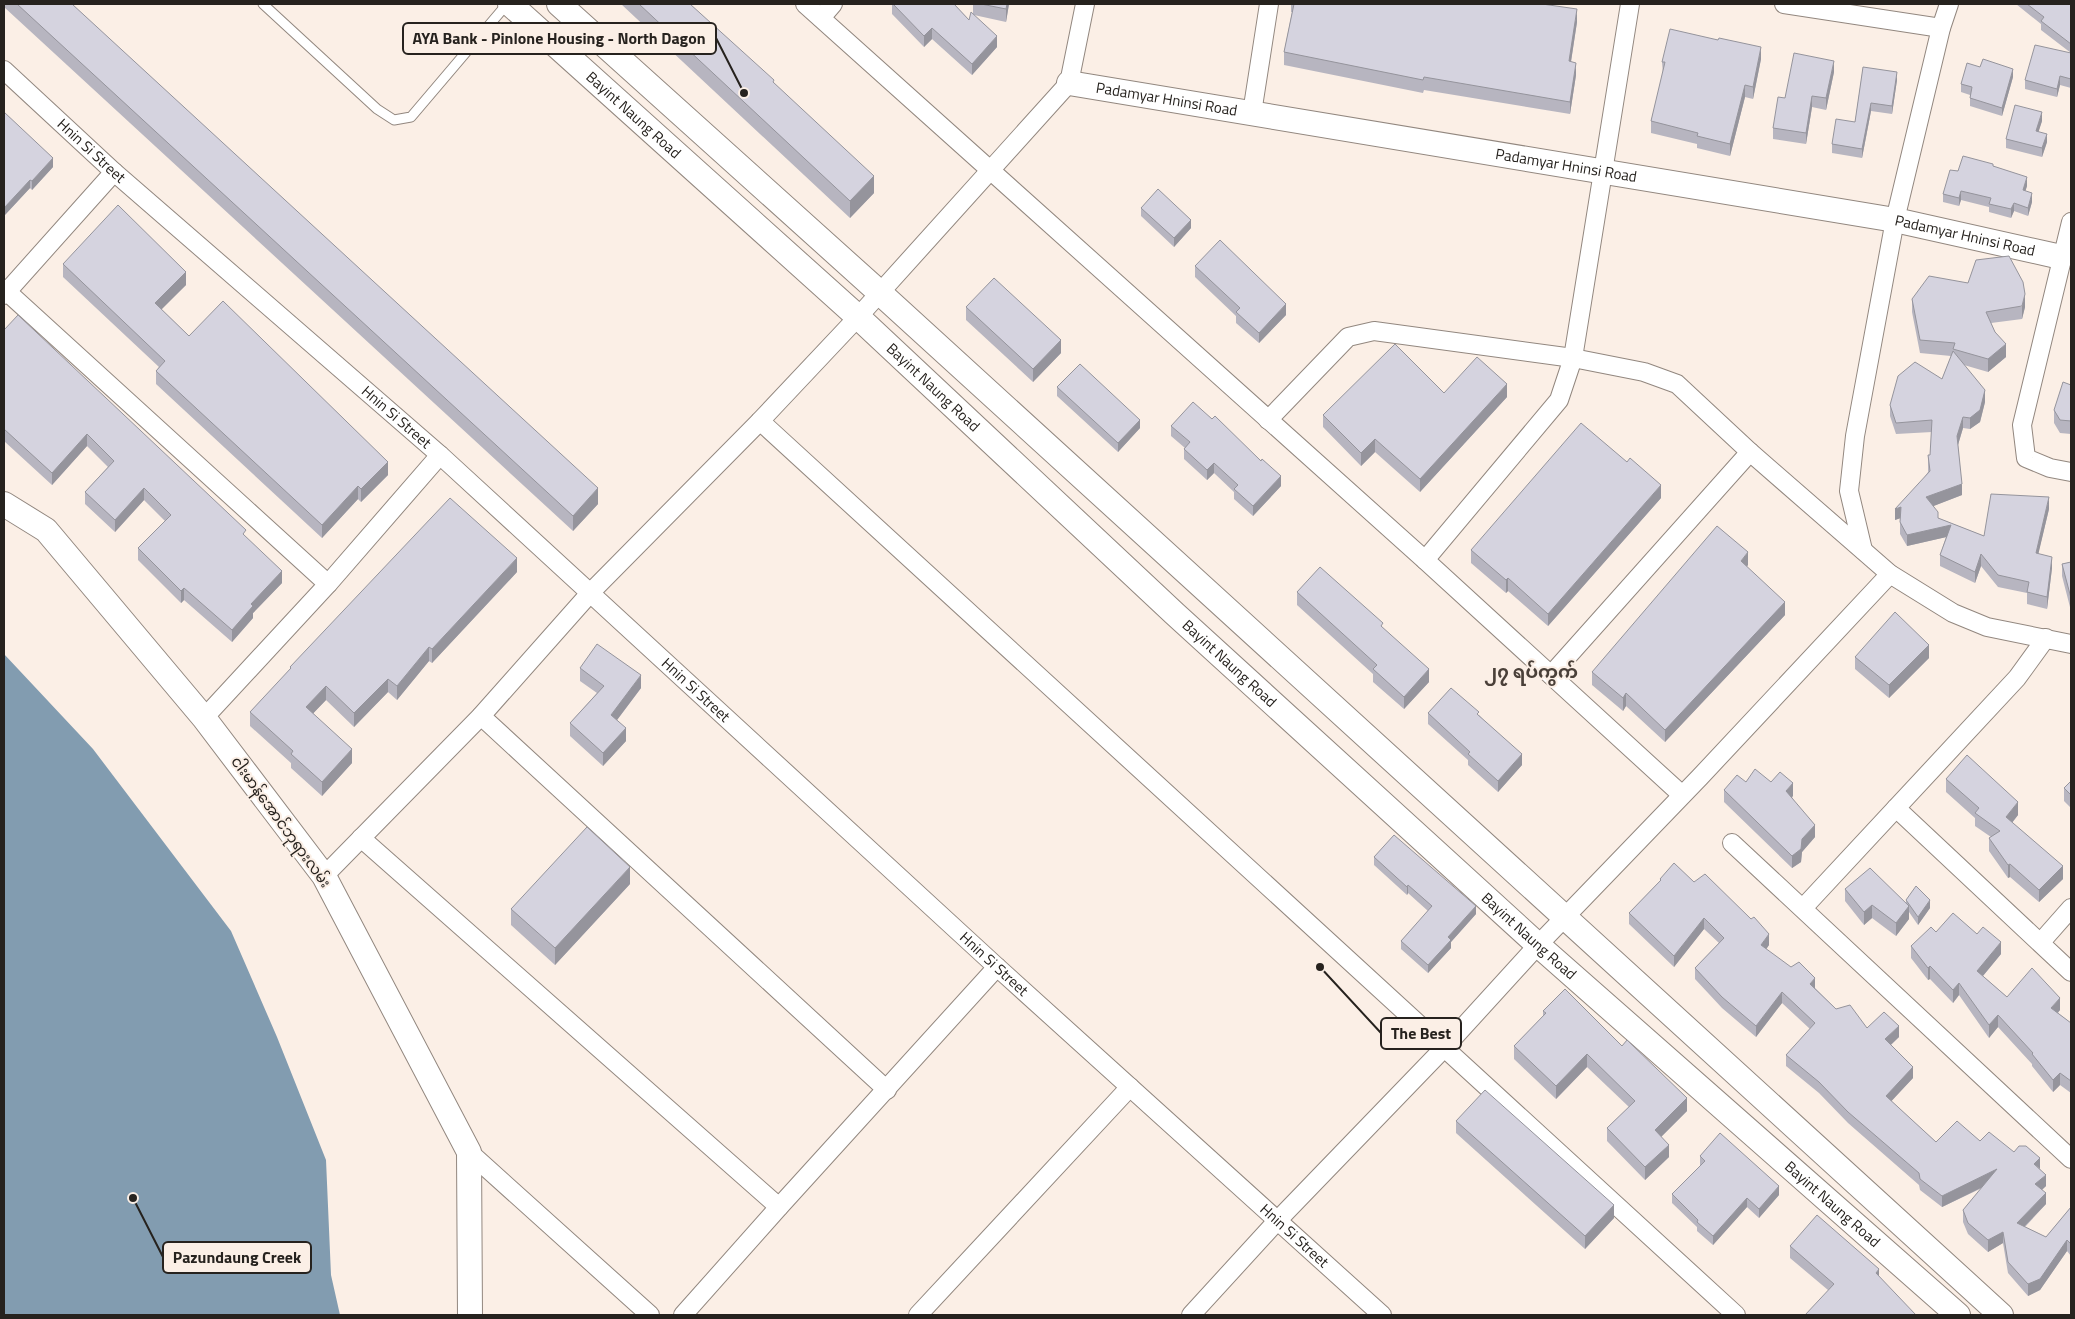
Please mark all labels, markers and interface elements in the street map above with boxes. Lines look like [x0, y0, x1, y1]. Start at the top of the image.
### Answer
callout: AYA Bank - Pinlone Housing - North Dagon [403, 23, 716, 54]
text: AYA Bank - Pinlone Housing - North Dagon [412, 26, 706, 50]
street label: Bayint Naung Road [581, 66, 686, 164]
street label: Padamyar Hninsi Road [1094, 76, 1239, 122]
street label: Hnin Si Street [52, 113, 132, 189]
street label: Padamyar Hninsi Road [1494, 142, 1639, 188]
street label: Padamyar Hninsi Road [1893, 208, 2037, 262]
street label: Bayint Naung Road [881, 337, 985, 437]
street label: Hnin Si Street [357, 380, 437, 454]
street label: Bayint Naung Road [1177, 614, 1282, 712]
street label: Hnin Si Street [656, 652, 736, 728]
district label: ၂၇ ရပ်ကွက် [1484, 658, 1578, 686]
street label: ငါးမာန်အောင်ဘုရားလမ်း [225, 751, 337, 893]
street label: Bayint Naung Road [1476, 887, 1582, 985]
street label: Hnin Si Street [955, 926, 1034, 1002]
callout: The Best [1381, 1018, 1461, 1049]
text: The Best [1391, 1021, 1451, 1045]
street label: Bayint Naung Road [1780, 1155, 1886, 1253]
street label: Hnin Si Street [1255, 1198, 1335, 1273]
callout: Pazundaung Creek [163, 1242, 311, 1273]
text: Pazundaung Creek [173, 1245, 302, 1269]

